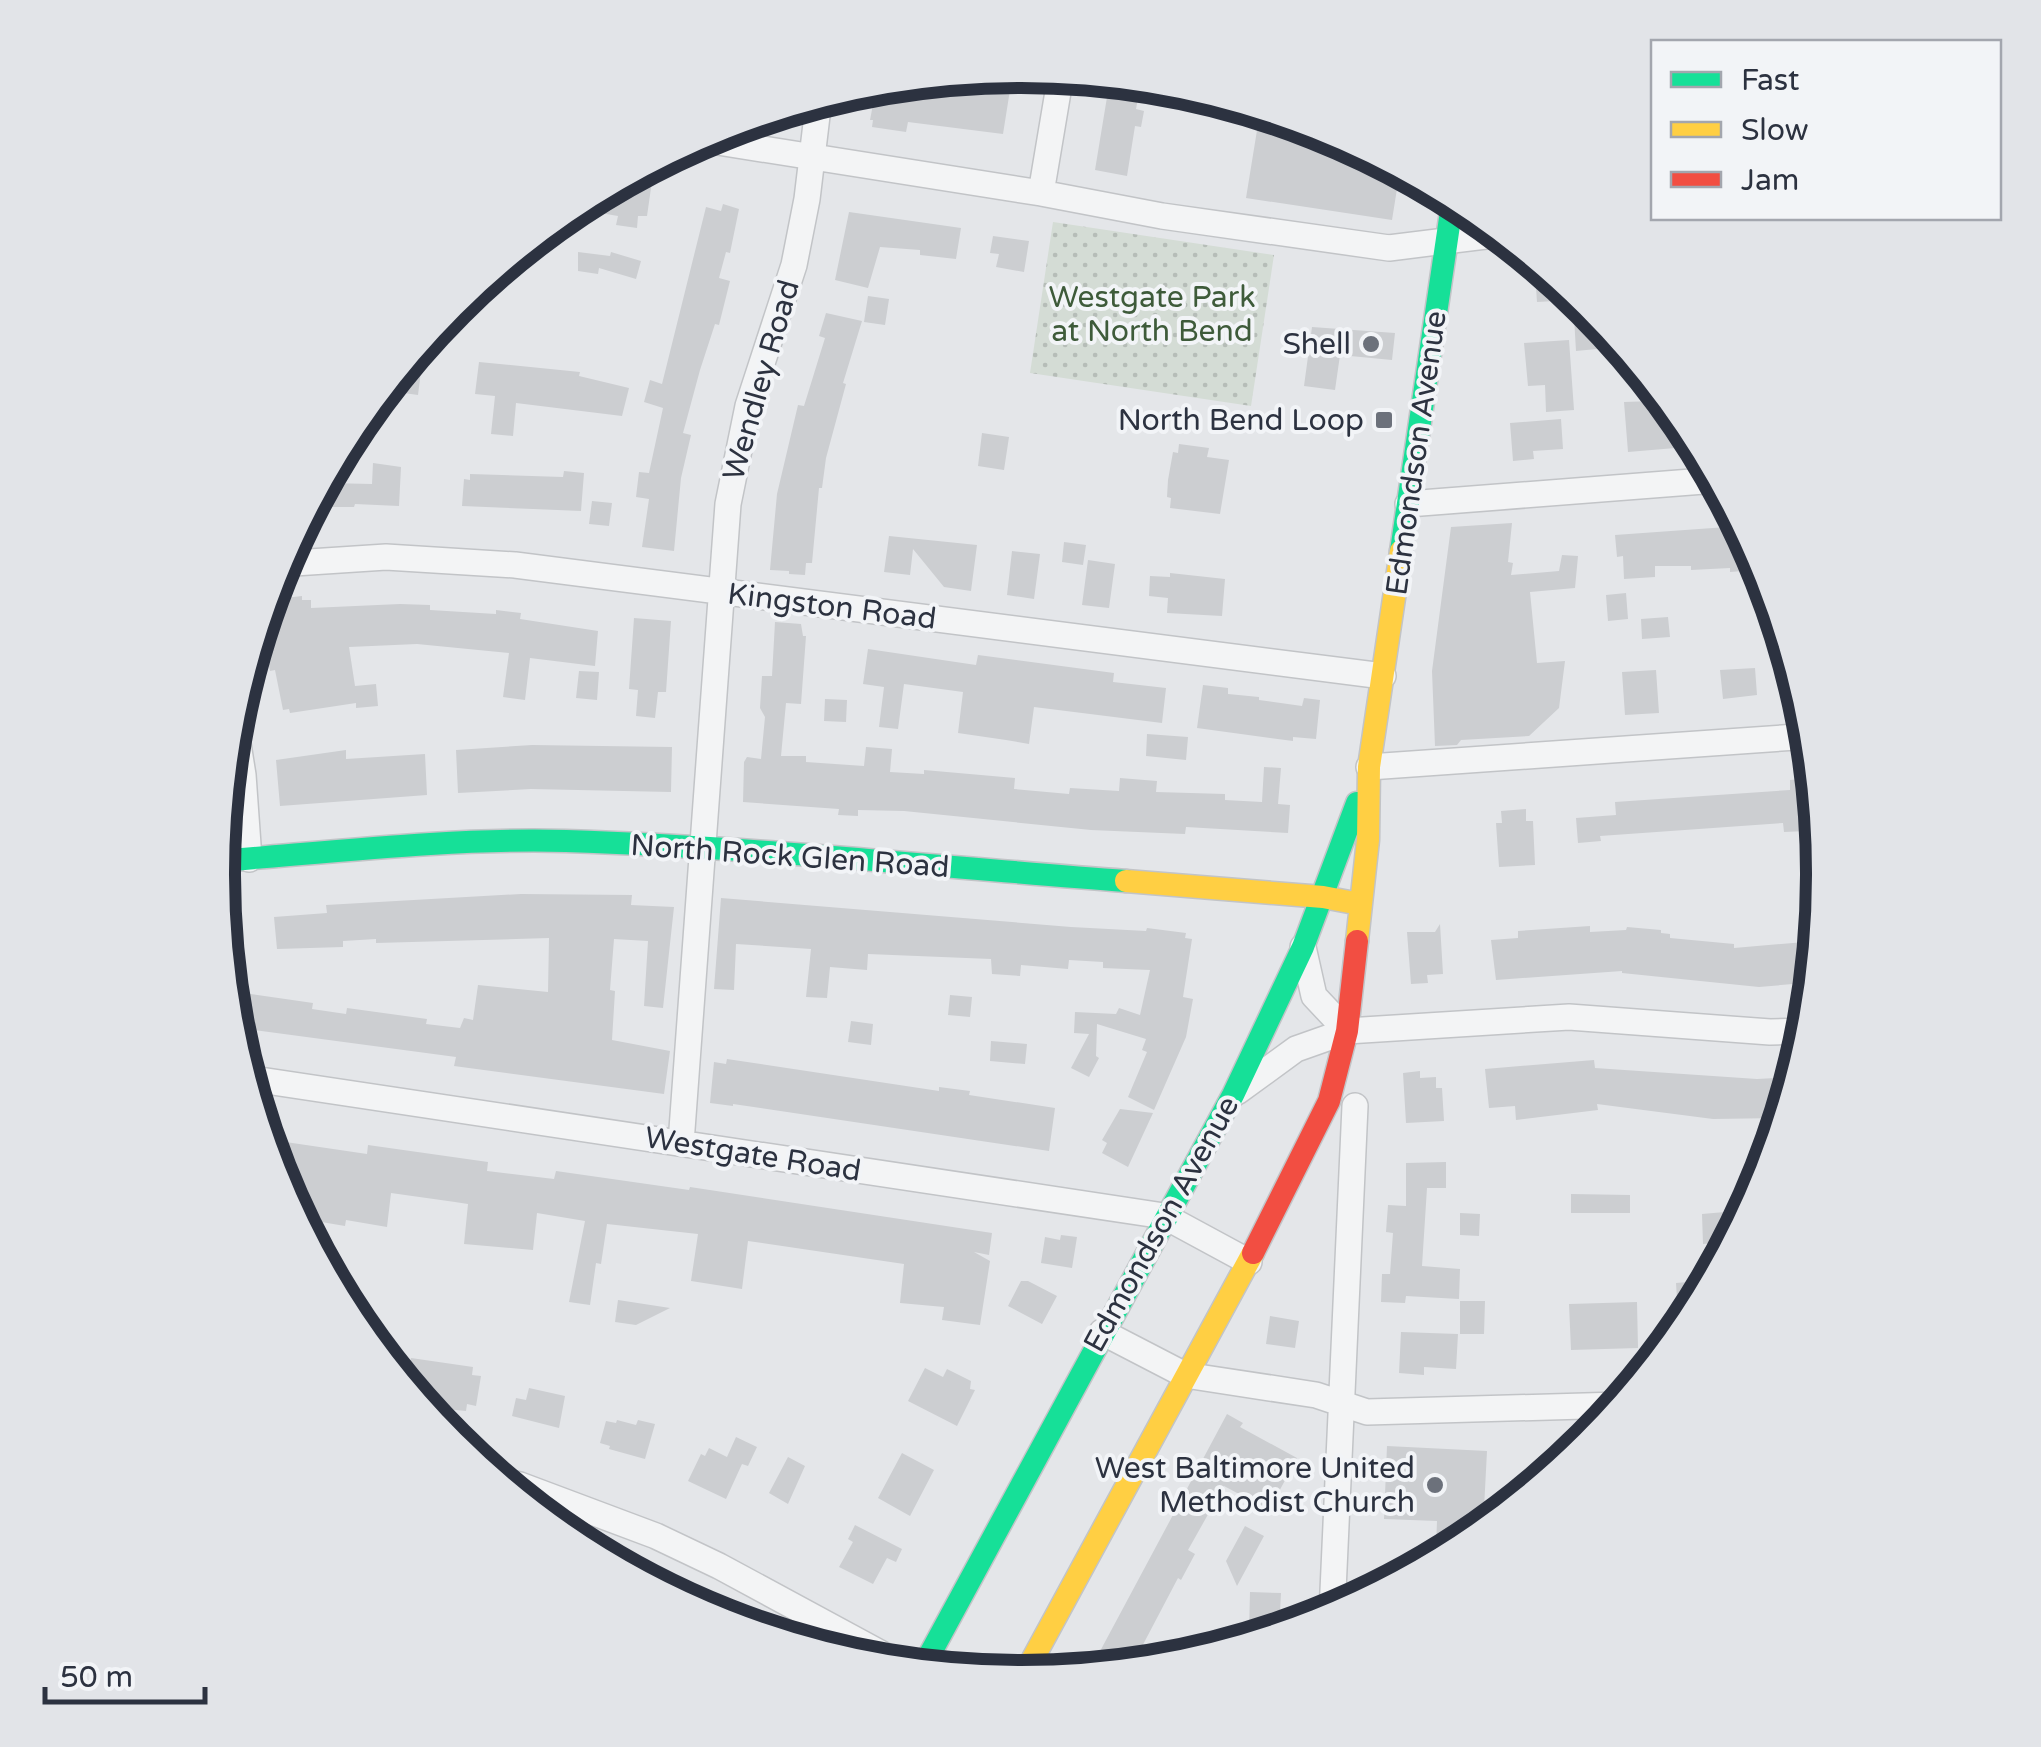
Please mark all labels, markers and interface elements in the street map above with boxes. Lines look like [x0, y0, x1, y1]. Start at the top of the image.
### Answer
legend [1651, 40, 2001, 220]
text: Fast [1741, 62, 1800, 99]
text: Slow [1741, 112, 1809, 149]
text: Jam [1741, 162, 1799, 199]
street label: Wendley Road [715, 276, 808, 485]
park label: Westgate Park at North Bend [1048, 279, 1256, 350]
street label: Edmondson Avenue [1378, 309, 1455, 598]
place label: Shell [1283, 326, 1351, 363]
marker: Shell [1360, 333, 1382, 355]
place label: North Bend Loop [1118, 402, 1364, 439]
marker: North Bend Loop [1373, 409, 1395, 431]
street label: Kingston Road [725, 575, 938, 638]
street label: North Rock Glen Road [629, 827, 951, 886]
street label: Edmondson Avenue [1076, 1090, 1247, 1359]
street label: Westgate Road [642, 1119, 864, 1190]
place label: West Baltimore United Methodist Church [1095, 1450, 1415, 1521]
marker: West Baltimore United Methodist Church [1424, 1474, 1446, 1496]
scale bar [45, 1642, 205, 1704]
text: 50 m [60, 1659, 133, 1696]

